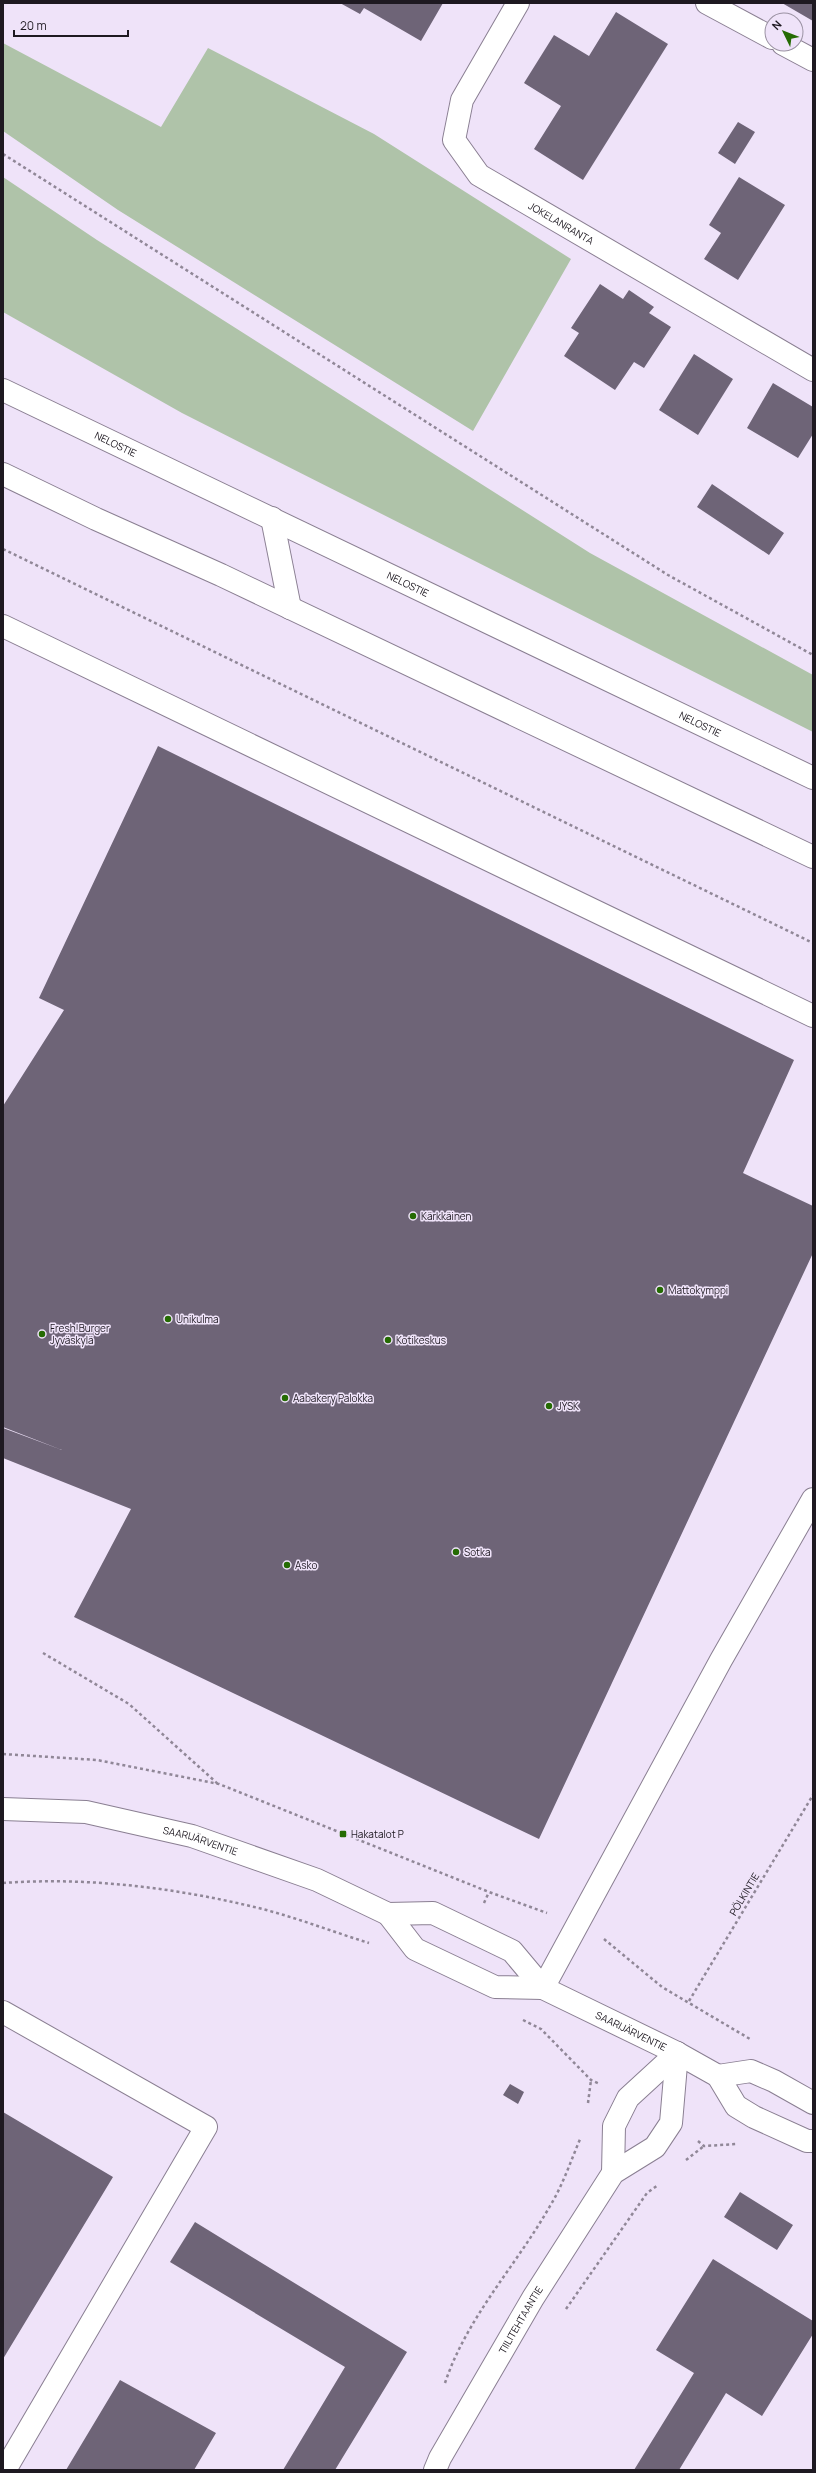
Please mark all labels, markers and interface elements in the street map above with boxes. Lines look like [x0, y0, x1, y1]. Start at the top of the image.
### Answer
scale bar [14, 12, 128, 38]
north arrow [764, 12, 804, 52]
text: 20 m [20, 17, 47, 34]
text: N [768, 17, 785, 33]
street label: JOKELANRANTA [526, 198, 597, 248]
street label: NELOSTIE [92, 428, 139, 460]
street label: NELOSTIE [385, 568, 431, 600]
street label: NELOSTIE [677, 708, 724, 740]
place label: Kärkkäinen [421, 1209, 472, 1223]
marker: Kärkkäinen [408, 1211, 418, 1221]
place label: Mattokymppi [668, 1283, 728, 1297]
marker: Mattokymppi [655, 1285, 665, 1295]
place label: Unikulma [176, 1312, 219, 1326]
marker: Unikulma [163, 1314, 173, 1324]
place label: Fresh!Burger Jyväskylä [50, 1321, 110, 1347]
marker: Fresh!Burger Jyväskylä [37, 1329, 47, 1339]
place label: Kotikeskus [396, 1333, 446, 1347]
marker: Kotikeskus [383, 1335, 393, 1345]
place label: Aabakery Palokka [293, 1391, 373, 1405]
marker: Aabakery Palokka [280, 1393, 290, 1403]
place label: JYSK [557, 1399, 579, 1413]
marker: JYSK [544, 1401, 554, 1411]
place label: Sotka [464, 1545, 491, 1559]
marker: Sotka [451, 1547, 461, 1557]
place label: Asko [295, 1558, 317, 1572]
marker: Asko [282, 1560, 292, 1570]
street label: SAARIJÄRVENTIE [162, 1823, 240, 1859]
place label: Hakatalot P [351, 1827, 404, 1841]
marker: Hakatalot P [338, 1829, 348, 1839]
street label: PÖLKINTIE [726, 1870, 762, 1918]
street label: SAARIJÄRVENTIE [593, 2008, 669, 2054]
street label: TIILITEHTAANTIE [495, 2283, 546, 2356]

